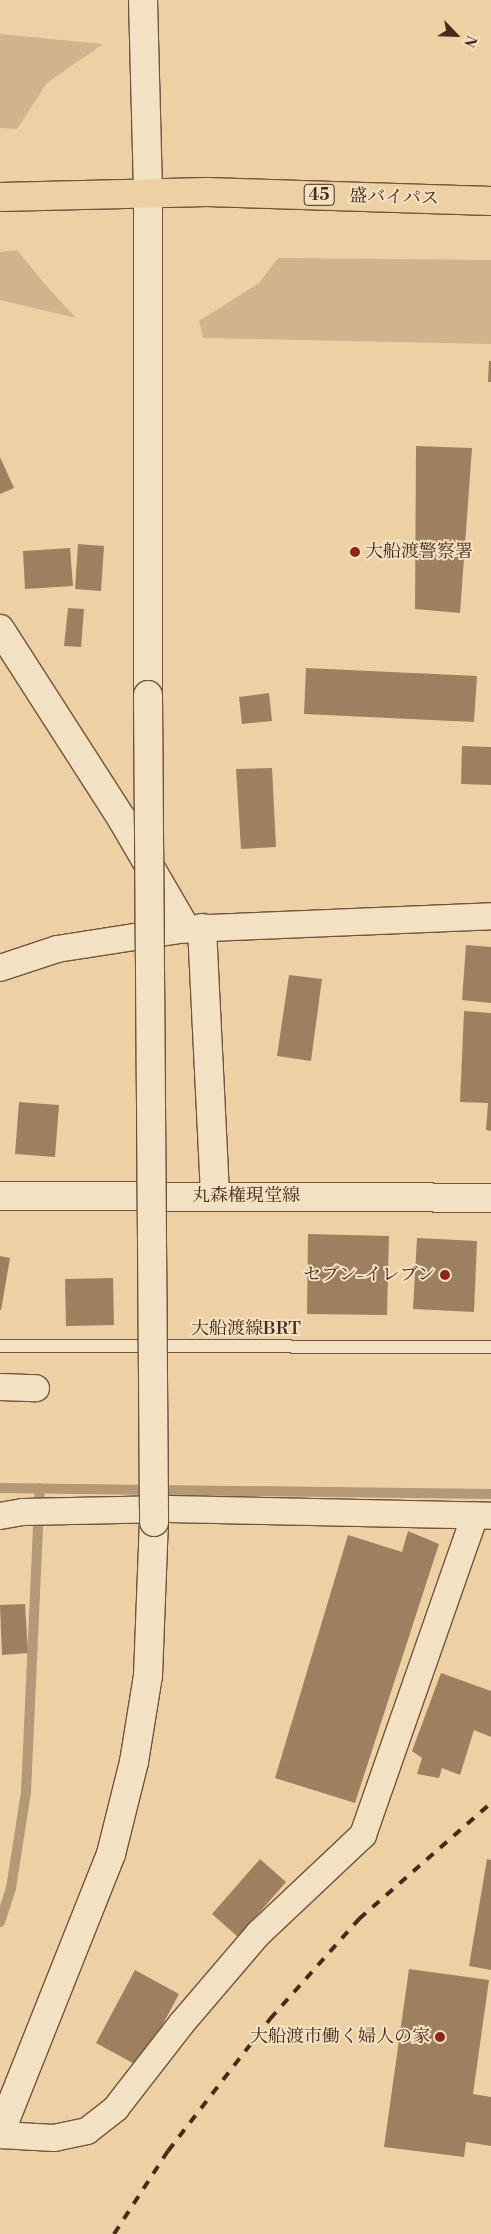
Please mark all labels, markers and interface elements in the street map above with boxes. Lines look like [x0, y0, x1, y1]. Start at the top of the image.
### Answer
north arrow [431, 10, 481, 60]
text: N [459, 32, 480, 50]
road number: 45 [303, 182, 335, 208]
street label: 盛バイパス [349, 186, 439, 210]
place label: 大船渡警察署 [365, 541, 473, 563]
marker: 大船渡警察署 [349, 546, 361, 558]
street label: 丸森権現堂線 [192, 1185, 300, 1207]
place label: セブン-イレブン [302, 1264, 435, 1286]
marker: セブン-イレブン [439, 1269, 451, 1281]
street label: 大船渡線BRT [191, 1318, 301, 1340]
place label: 大船渡市働く婦人の家 [250, 2026, 430, 2048]
marker: 大船渡市働く婦人の家 [434, 2031, 446, 2043]

